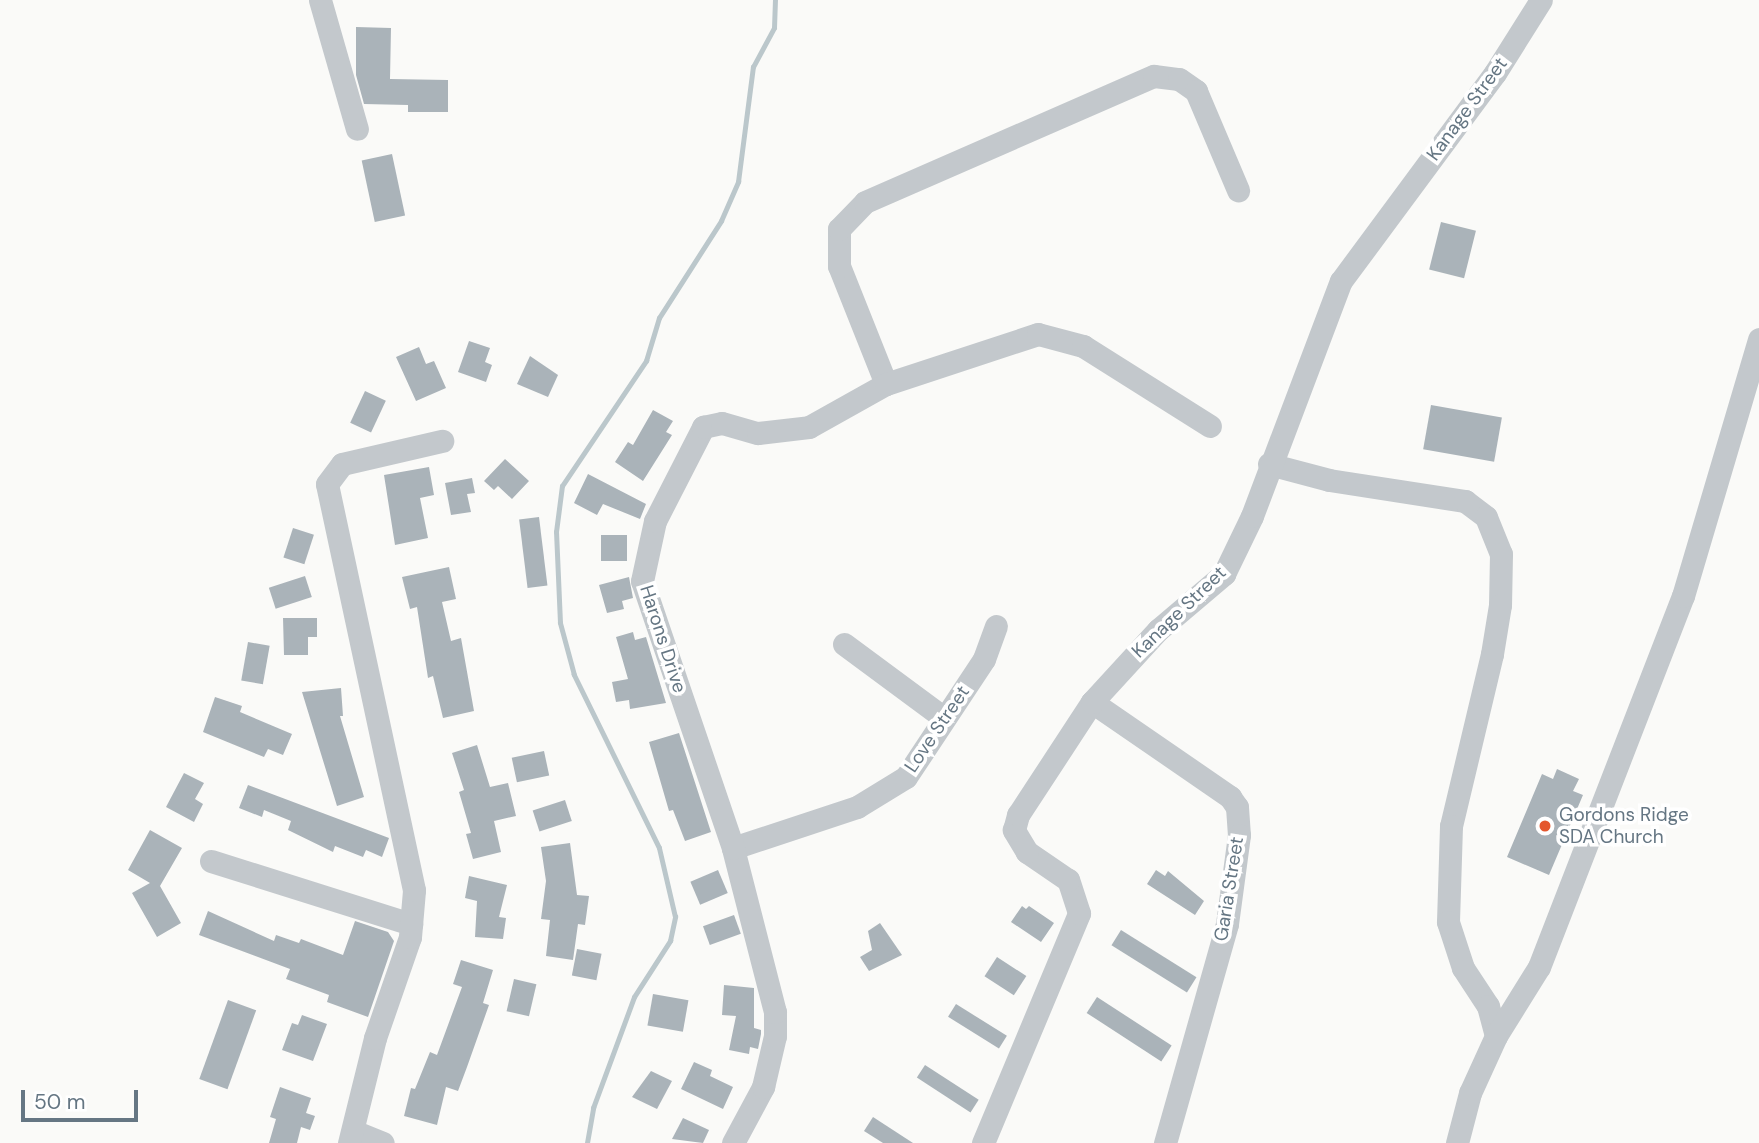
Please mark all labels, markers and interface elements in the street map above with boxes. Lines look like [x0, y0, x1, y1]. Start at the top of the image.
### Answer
street label: Kanage Street [1422, 53, 1512, 165]
street label: Kanage Street [1127, 561, 1231, 663]
street label: Harons Drive [635, 582, 691, 696]
street label: Love Street [900, 681, 974, 777]
place label: Gordons Ridge SDA Church [1559, 804, 1689, 848]
marker: Gordons Ridge SDA Church [1537, 818, 1553, 834]
street label: Garia Street [1209, 835, 1249, 943]
scale bar [24, 1076, 142, 1120]
text: 50 m [34, 1088, 85, 1116]

